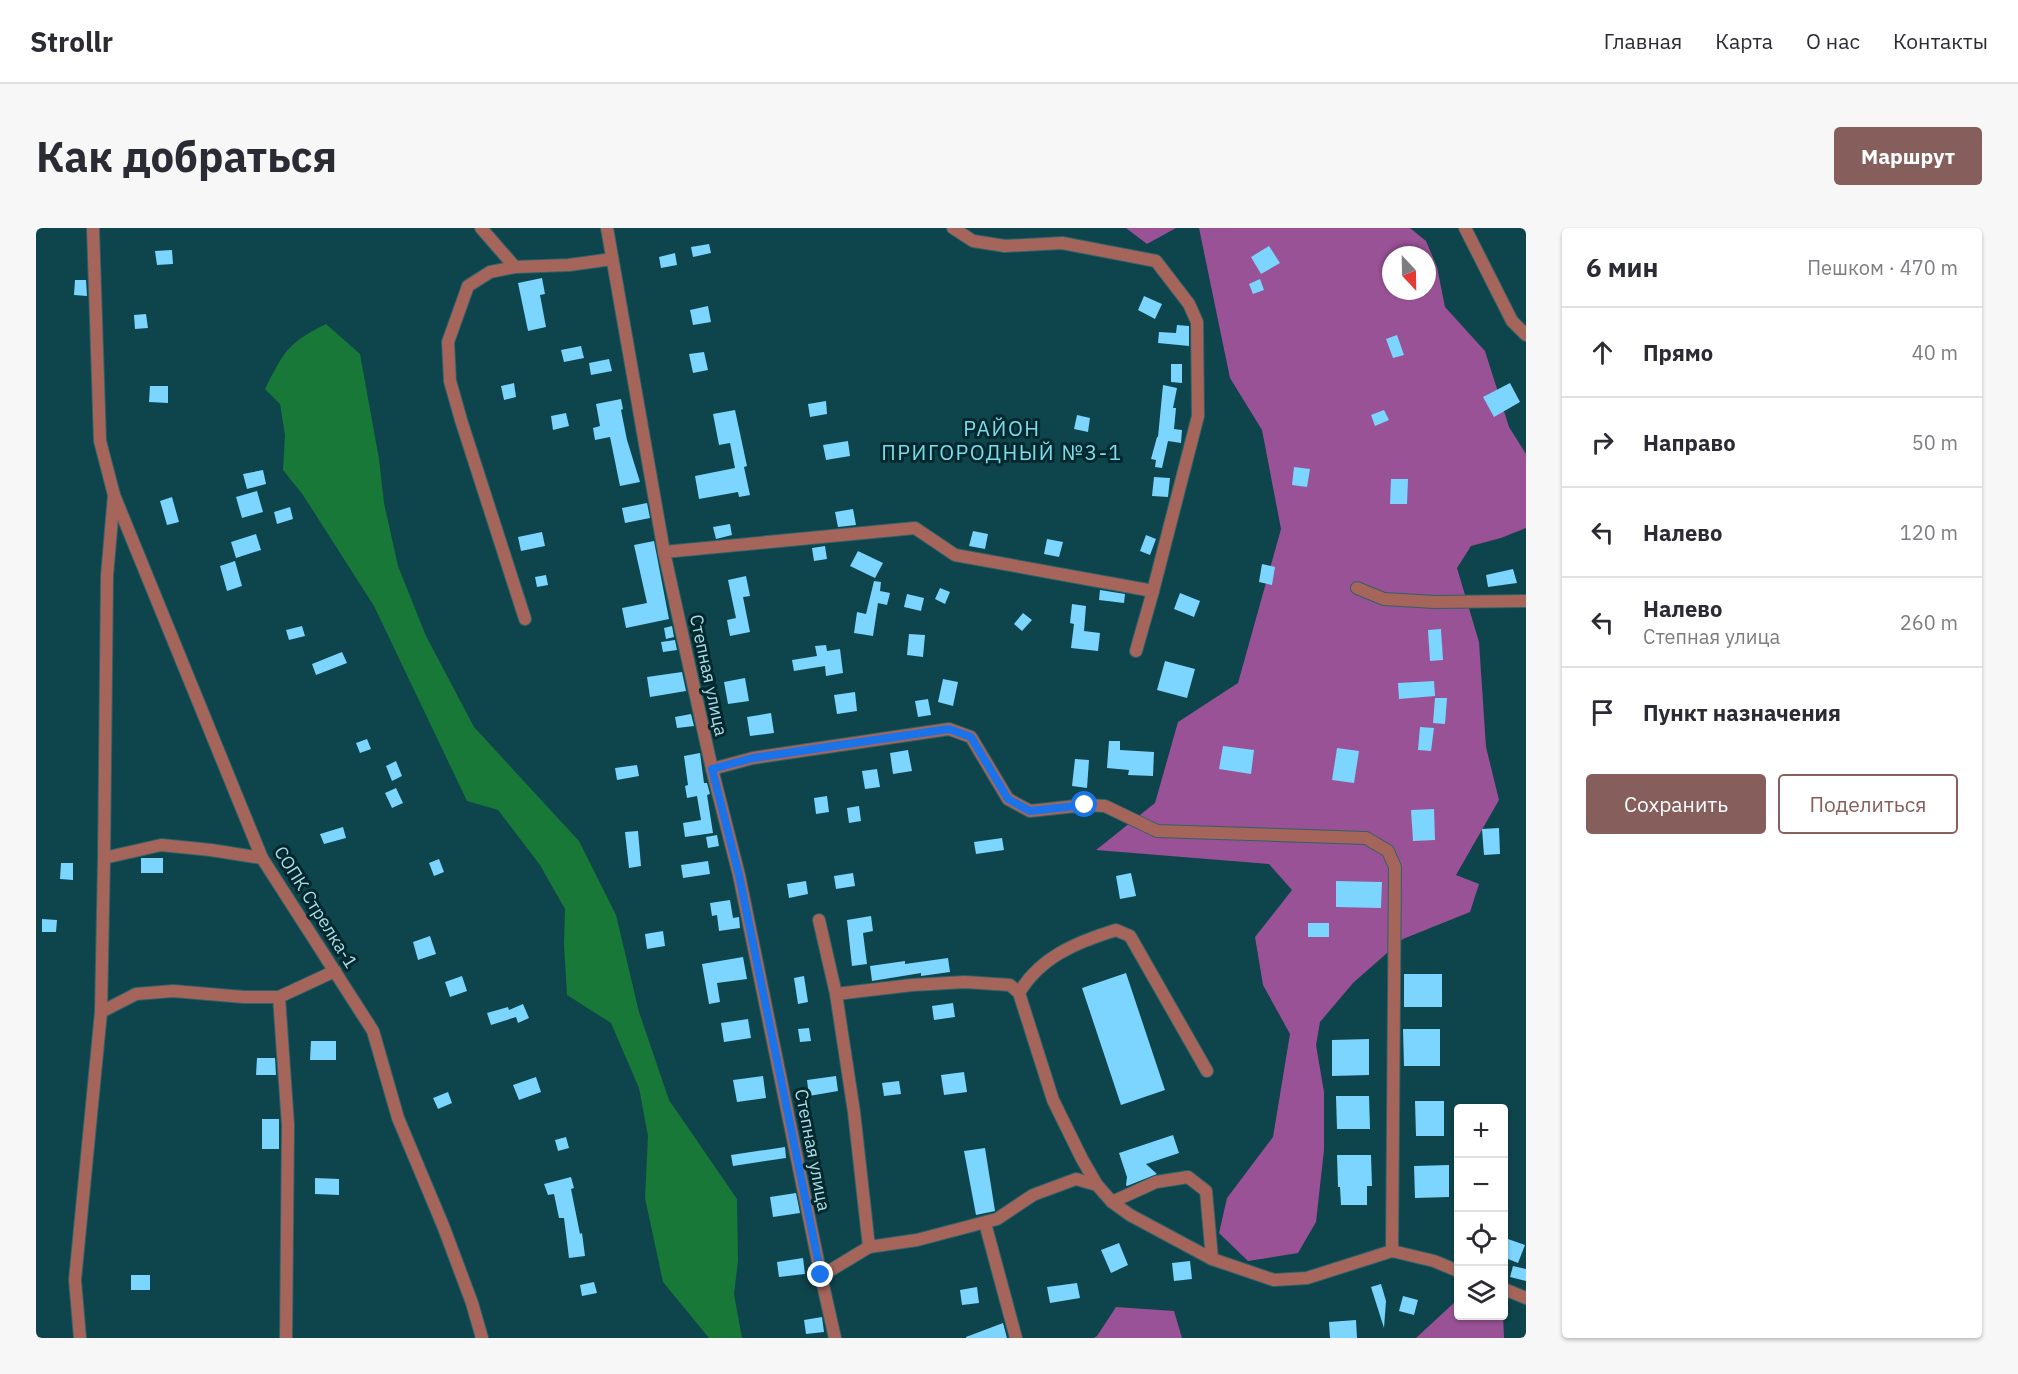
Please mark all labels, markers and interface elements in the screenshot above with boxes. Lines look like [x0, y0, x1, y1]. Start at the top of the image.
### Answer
text: Strollr [30, 23, 113, 60]
text: Главная [1604, 27, 1682, 55]
text: Карта [1715, 27, 1773, 55]
text: О нас [1806, 27, 1860, 55]
text: Контакты [1893, 27, 1988, 55]
button: Маршрут [1834, 127, 1982, 185]
text: Как добраться [36, 129, 337, 184]
north arrow [1382, 246, 1436, 300]
text: 6 мин [1586, 250, 1658, 284]
text: Пешком · 470 m [1807, 254, 1958, 281]
icon: ahead [1586, 336, 1619, 369]
text: Прямо [1643, 338, 1713, 367]
text: 40 m [1912, 339, 1958, 366]
district label: РАЙОН ПРИГОРОДНЫЙ №3-1 [881, 414, 1123, 466]
icon: right [1586, 426, 1619, 459]
text: Направо [1643, 428, 1736, 457]
text: 50 m [1912, 429, 1958, 456]
icon: left [1586, 516, 1619, 549]
text: Налево [1643, 518, 1722, 547]
text: 120 m [1900, 519, 1958, 546]
text: Налево [1643, 594, 1722, 623]
icon: left [1586, 606, 1619, 639]
text: 260 m [1900, 609, 1958, 636]
street label: Степная улица [685, 612, 733, 738]
text: Степная улица [1643, 623, 1780, 650]
icon: arrive [1586, 696, 1619, 729]
text: Пункт назначения [1643, 698, 1841, 727]
button: Сохранить [1586, 774, 1766, 834]
button: Поделиться [1778, 774, 1958, 834]
route start [1071, 791, 1097, 817]
street label: СОПК Стрелка-1 [269, 842, 363, 972]
street label: Степная улица [790, 1087, 836, 1213]
map controls [1454, 1104, 1508, 1320]
button: + [1454, 1104, 1508, 1158]
button: − [1454, 1158, 1508, 1212]
button: locate [1454, 1212, 1508, 1266]
route end [807, 1261, 833, 1287]
button: layers [1454, 1266, 1508, 1320]

